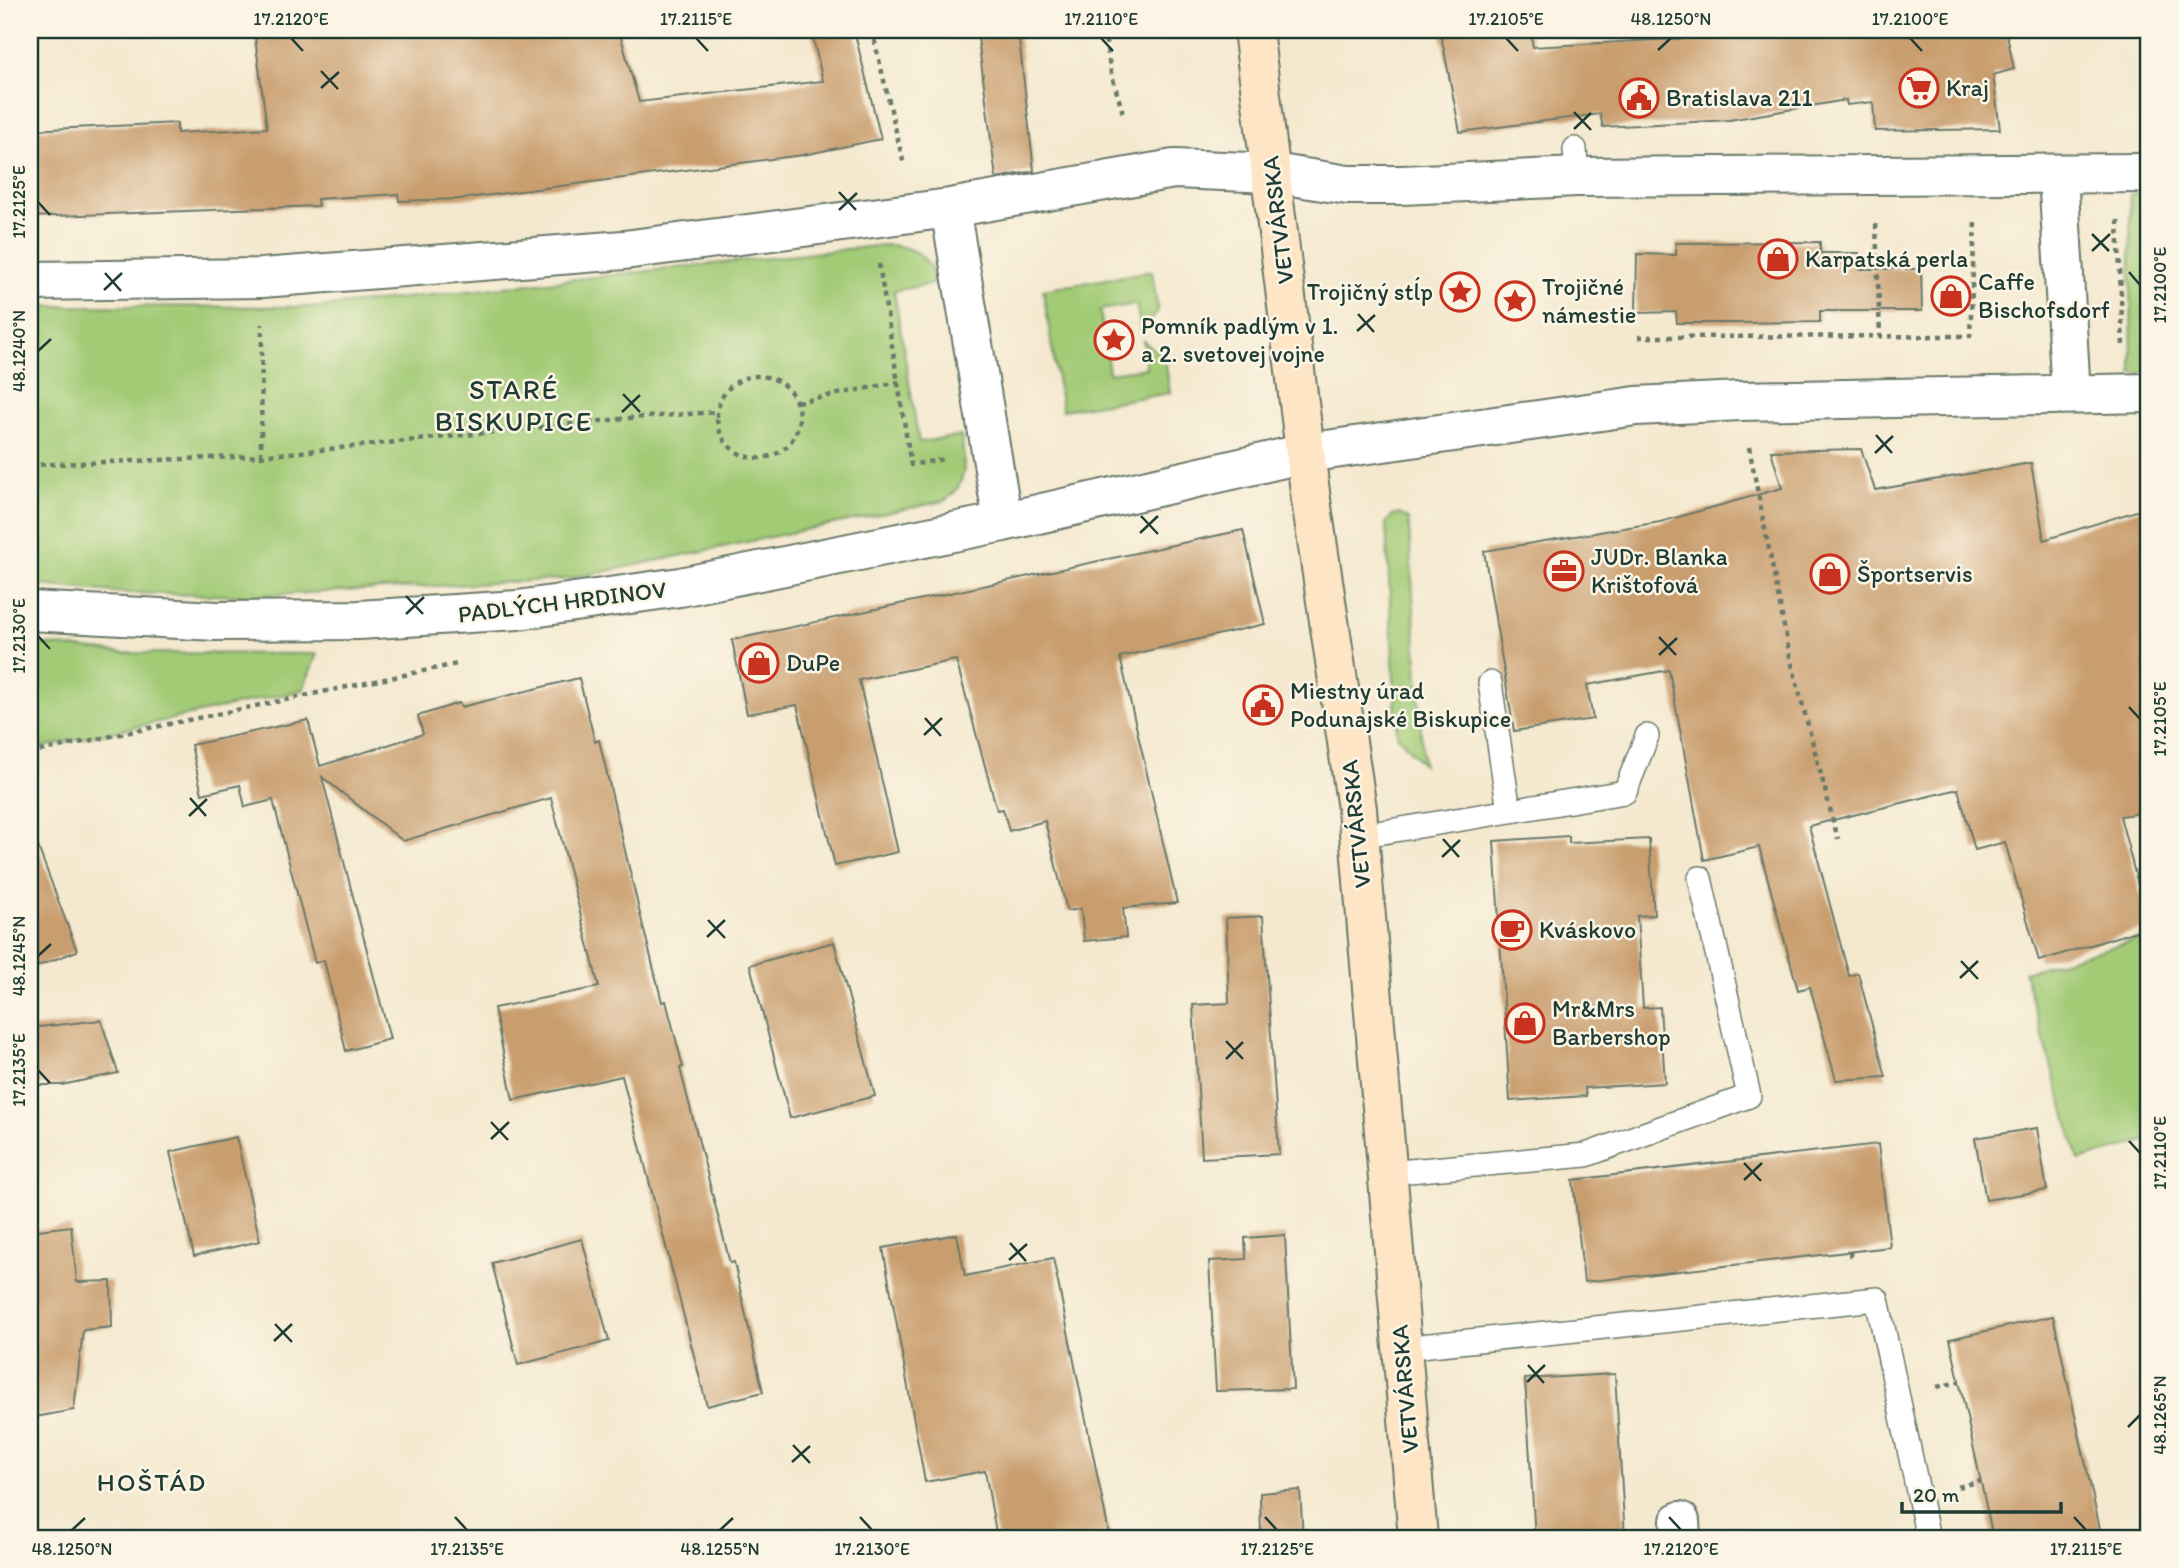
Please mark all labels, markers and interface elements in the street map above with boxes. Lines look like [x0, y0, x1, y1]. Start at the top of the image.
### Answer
text: 17.2120°E [253, 8, 329, 30]
text: 17.2115°E [660, 8, 732, 30]
text: 17.2110°E [1064, 8, 1138, 30]
text: 17.2105°E [1468, 8, 1544, 30]
text: 48.1250°N [1631, 8, 1711, 30]
text: 17.2100°E [1872, 8, 1949, 30]
supermarket icon: Kraj [1898, 67, 1940, 109]
place label: Kraj [1946, 73, 1989, 102]
public building icon: Bratislava 211 [1618, 77, 1660, 119]
place label: Bratislava 211 [1666, 83, 1813, 112]
street label: VETVÁRSKA [1255, 154, 1300, 286]
text: 17.2125°E [8, 165, 30, 239]
shop icon: Karpatská perla [1757, 238, 1799, 280]
place label: Karpatská perla [1805, 244, 1968, 273]
text: 17.2100°E [2149, 246, 2171, 323]
place label: Caffe Bischofsdorf [1978, 267, 2110, 324]
place icon: Trojičný stĺp [1439, 271, 1481, 313]
place label: Trojičné námestie [1542, 272, 1636, 329]
shop icon: Caffe Bischofsdorf [1930, 275, 1972, 317]
place label: Trojičný stĺp [1307, 277, 1433, 306]
place icon: Trojičné námestie [1494, 280, 1536, 322]
text: 48.1240°N [8, 310, 30, 392]
place label: Pomník padlým v 1. a 2. svetovej vojne [1141, 311, 1338, 368]
place icon: Pomník padlým v 1. a 2. svetovej vojne [1093, 319, 1135, 361]
district label: STARÉ BISKUPICE [435, 372, 593, 438]
place label: JUDr. Blanka Krištofová [1591, 542, 1728, 599]
office icon: JUDr. Blanka Krištofová [1543, 550, 1585, 592]
shop icon: Športservis [1809, 553, 1851, 595]
place label: Športservis [1857, 559, 1973, 588]
street label: PADLÝCH HRDINOV [456, 574, 668, 629]
text: 17.2130°E [8, 598, 30, 674]
shop icon: DuPe [738, 642, 780, 684]
place label: DuPe [786, 648, 840, 677]
place label: Miestny úrad Podunajské Biskupice [1290, 676, 1511, 733]
text: 17.2105°E [2149, 681, 2171, 757]
public building icon: Miestny úrad Podunajské Biskupice [1242, 684, 1284, 726]
street label: VETVÁRSKA [1334, 758, 1377, 890]
cafe icon: Kváskovo [1491, 909, 1533, 951]
place label: Kváskovo [1539, 915, 1636, 944]
text: 48.1245°N [8, 916, 30, 996]
place label: Mr&Mrs Barbershop [1552, 994, 1671, 1051]
shop icon: Mr&Mrs Barbershop [1504, 1002, 1546, 1044]
text: 17.2135°E [8, 1033, 30, 1107]
text: 17.2110°E [2149, 1116, 2171, 1190]
street label: VETVÁRSKA [1384, 1324, 1425, 1455]
text: 48.1265°N [2149, 1375, 2171, 1455]
district label: HOŠTÁD [97, 1466, 207, 1498]
scale bar [1902, 1470, 2062, 1514]
text: 20 m [1913, 1482, 1960, 1507]
text: 48.1250°N [32, 1538, 112, 1560]
text: 17.2135°E [430, 1538, 504, 1560]
text: 48.1255°N [680, 1538, 760, 1560]
text: 17.2130°E [834, 1538, 910, 1560]
text: 17.2125°E [1240, 1538, 1314, 1560]
text: 17.2120°E [1643, 1538, 1719, 1560]
text: 17.2115°E [2050, 1538, 2122, 1560]

